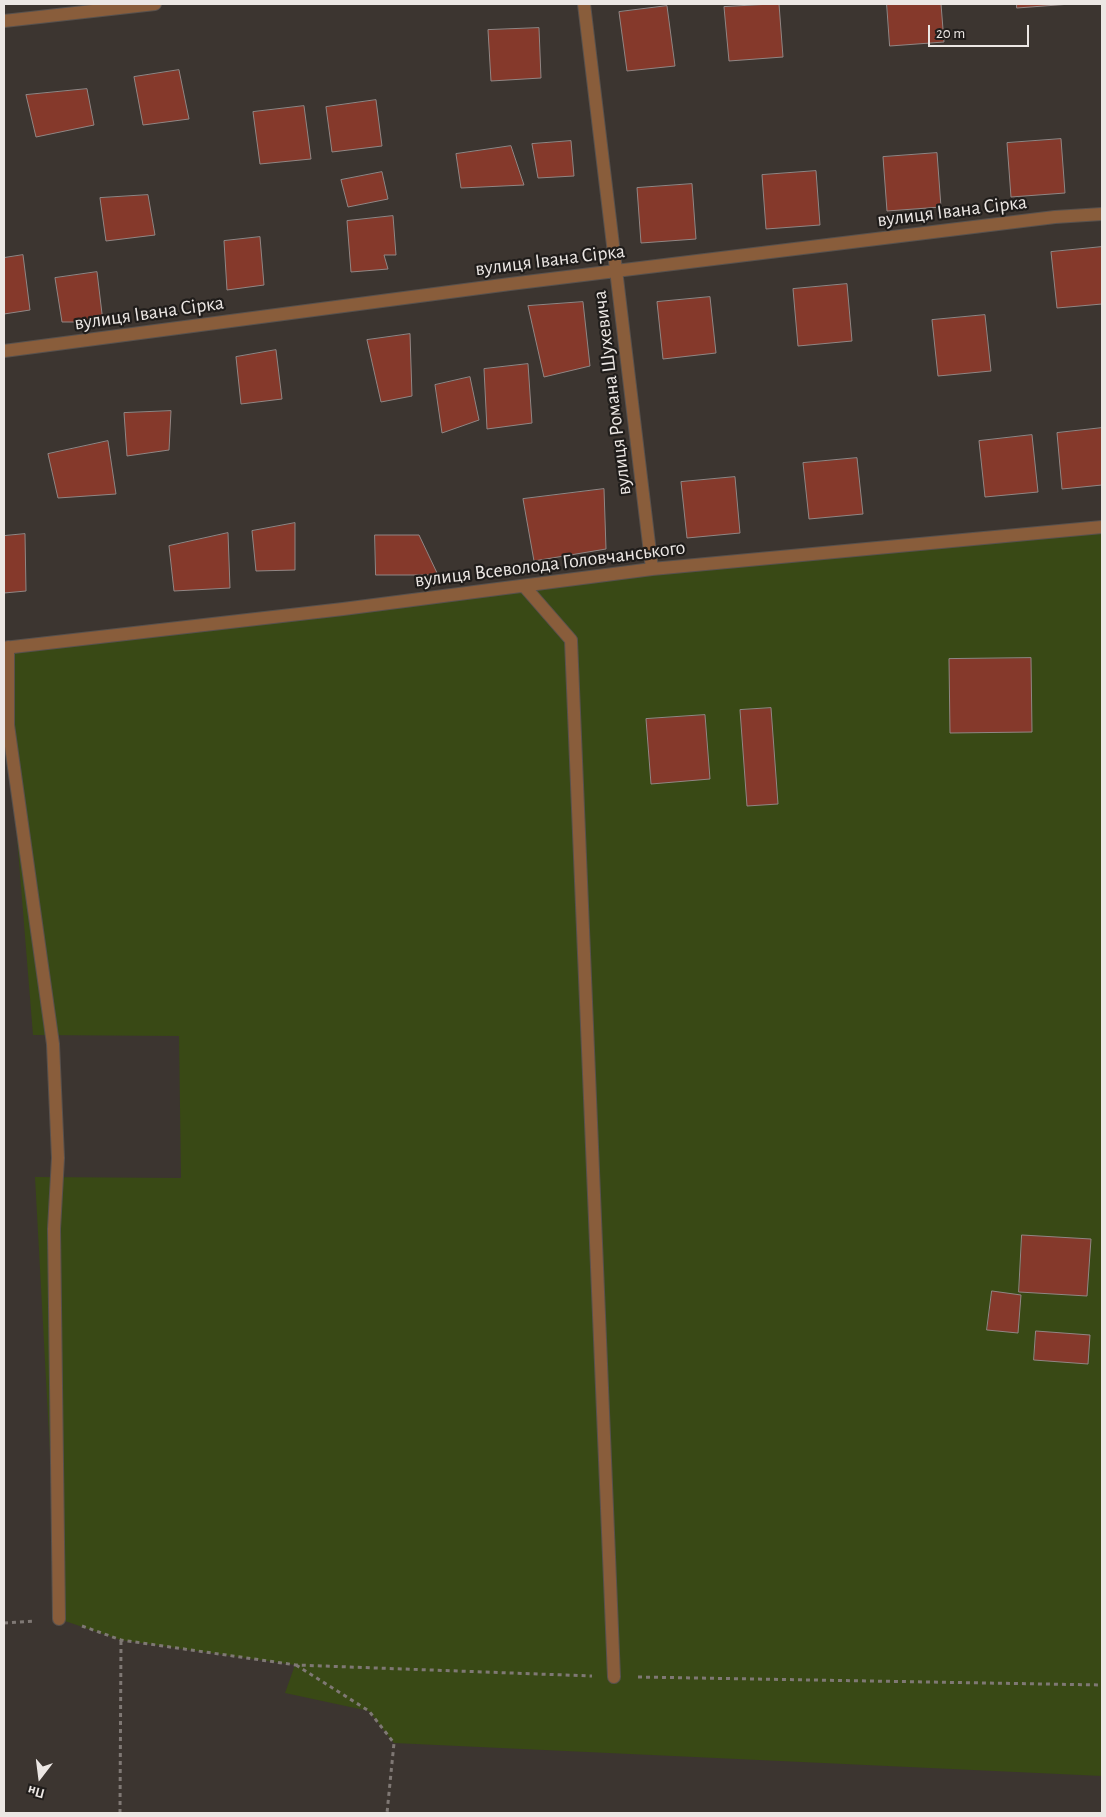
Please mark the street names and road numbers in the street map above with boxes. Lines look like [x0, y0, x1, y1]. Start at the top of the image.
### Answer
street label: вулиця Івана Сірка [876, 190, 1028, 232]
street label: вулиця Івана Сірка [474, 239, 626, 281]
street label: вулиця Романа Шухевича [588, 289, 636, 497]
street label: вулиця Івана Сірка [73, 291, 225, 335]
street label: вулиця Всеволода Головчанського [413, 535, 687, 593]

